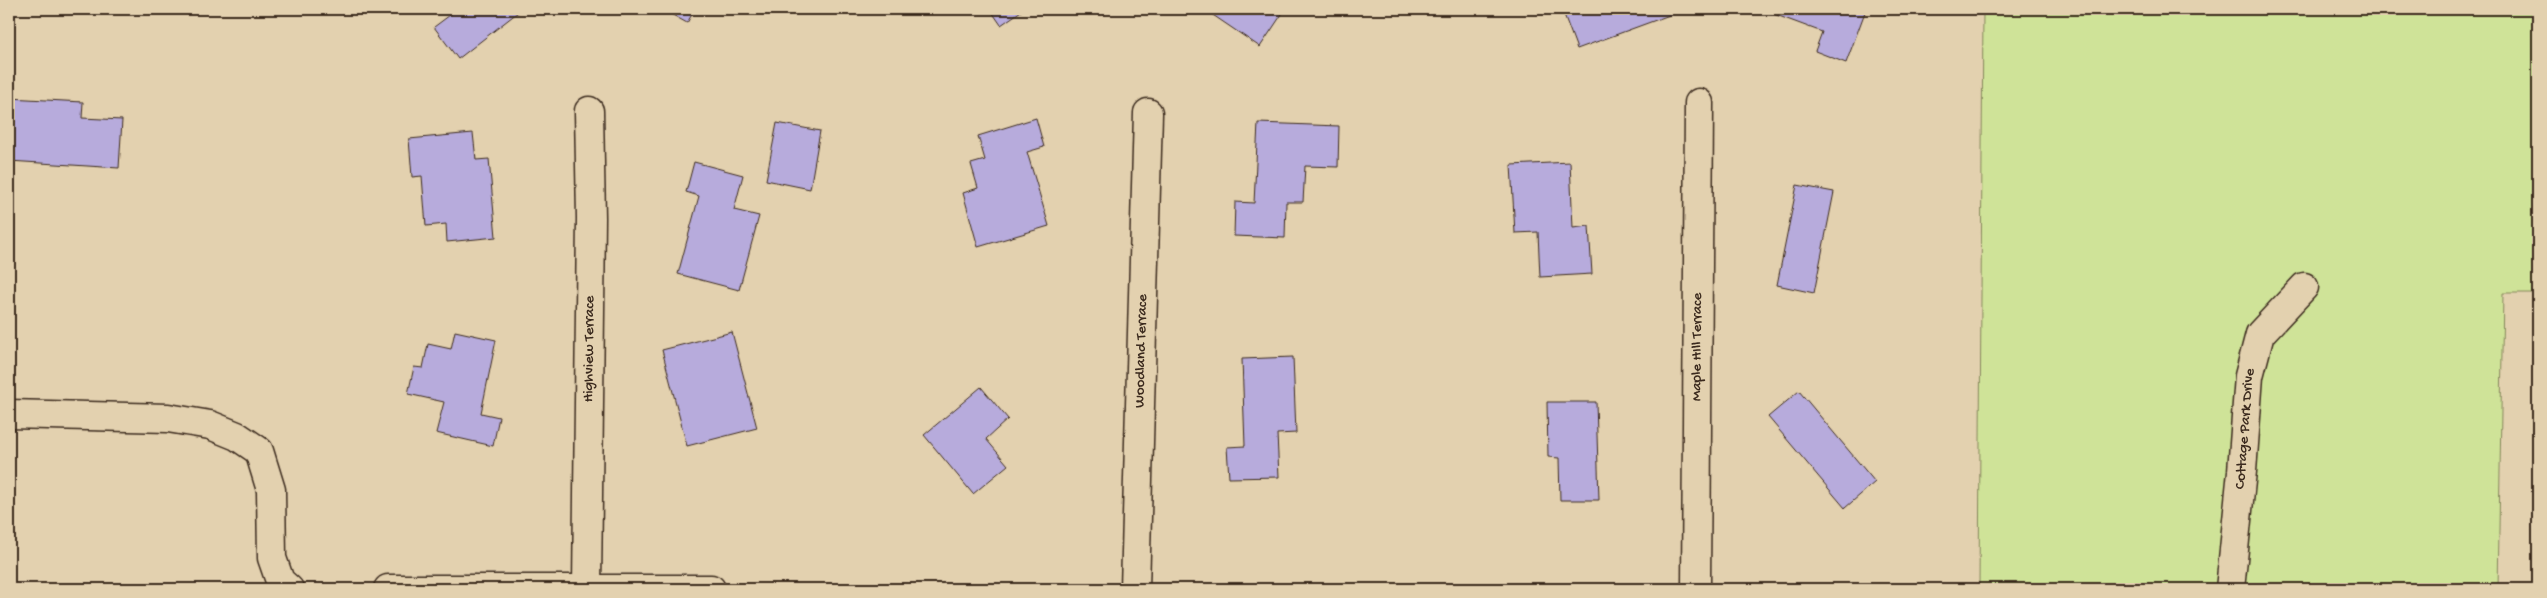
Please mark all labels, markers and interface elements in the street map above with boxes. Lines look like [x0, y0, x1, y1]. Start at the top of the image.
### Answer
street label: Maple HIll Terrace [1688, 292, 1707, 401]
street label: Woodland Terrace [1131, 294, 1152, 408]
street label: Highview Terrace [580, 295, 599, 402]
street label: Cottage Park Drive [2231, 366, 2260, 490]

